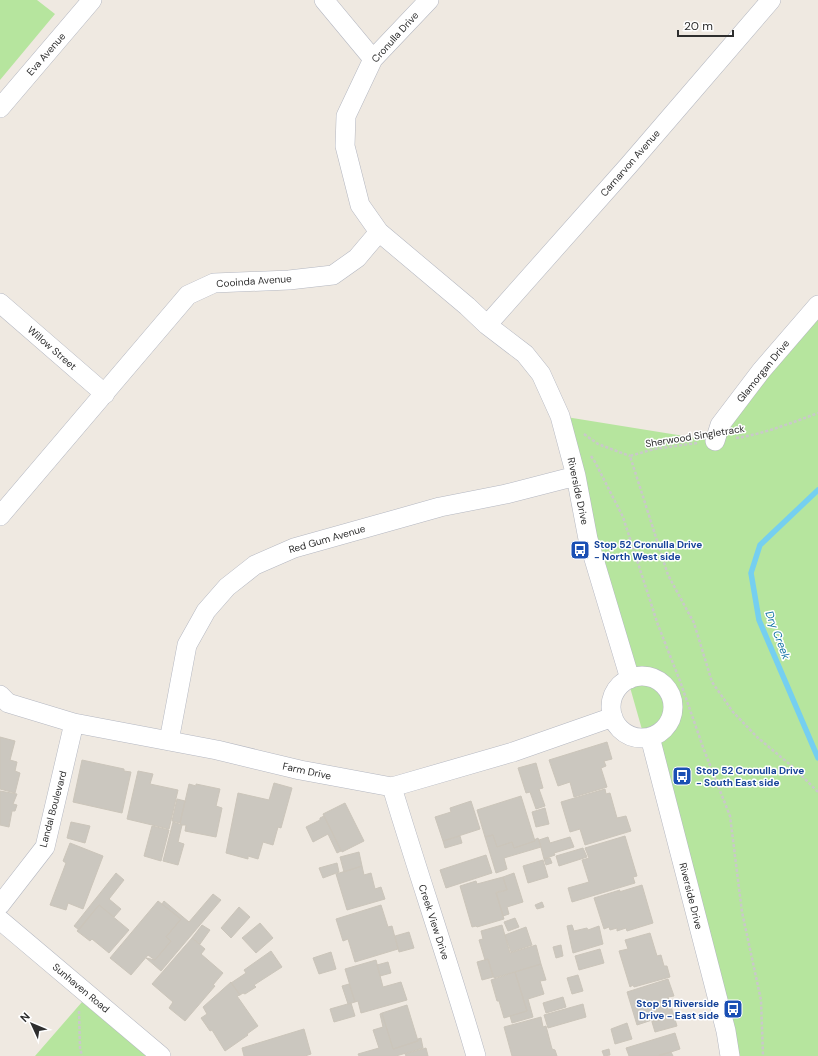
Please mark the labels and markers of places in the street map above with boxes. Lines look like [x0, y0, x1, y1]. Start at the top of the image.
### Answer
place label: Stop 52 Cronulla Drive - North West side [594, 538, 702, 563]
bus stop icon: Stop 52 Cronulla Drive - North West side [569, 539, 591, 561]
place label: Stop 52 Cronulla Drive - South East side [696, 764, 804, 789]
bus stop icon: Stop 52 Cronulla Drive - South East side [671, 765, 693, 787]
place label: Stop 51 Riverside Drive - East side [636, 997, 719, 1022]
bus stop icon: Stop 51 Riverside Drive - East side [722, 998, 744, 1020]

